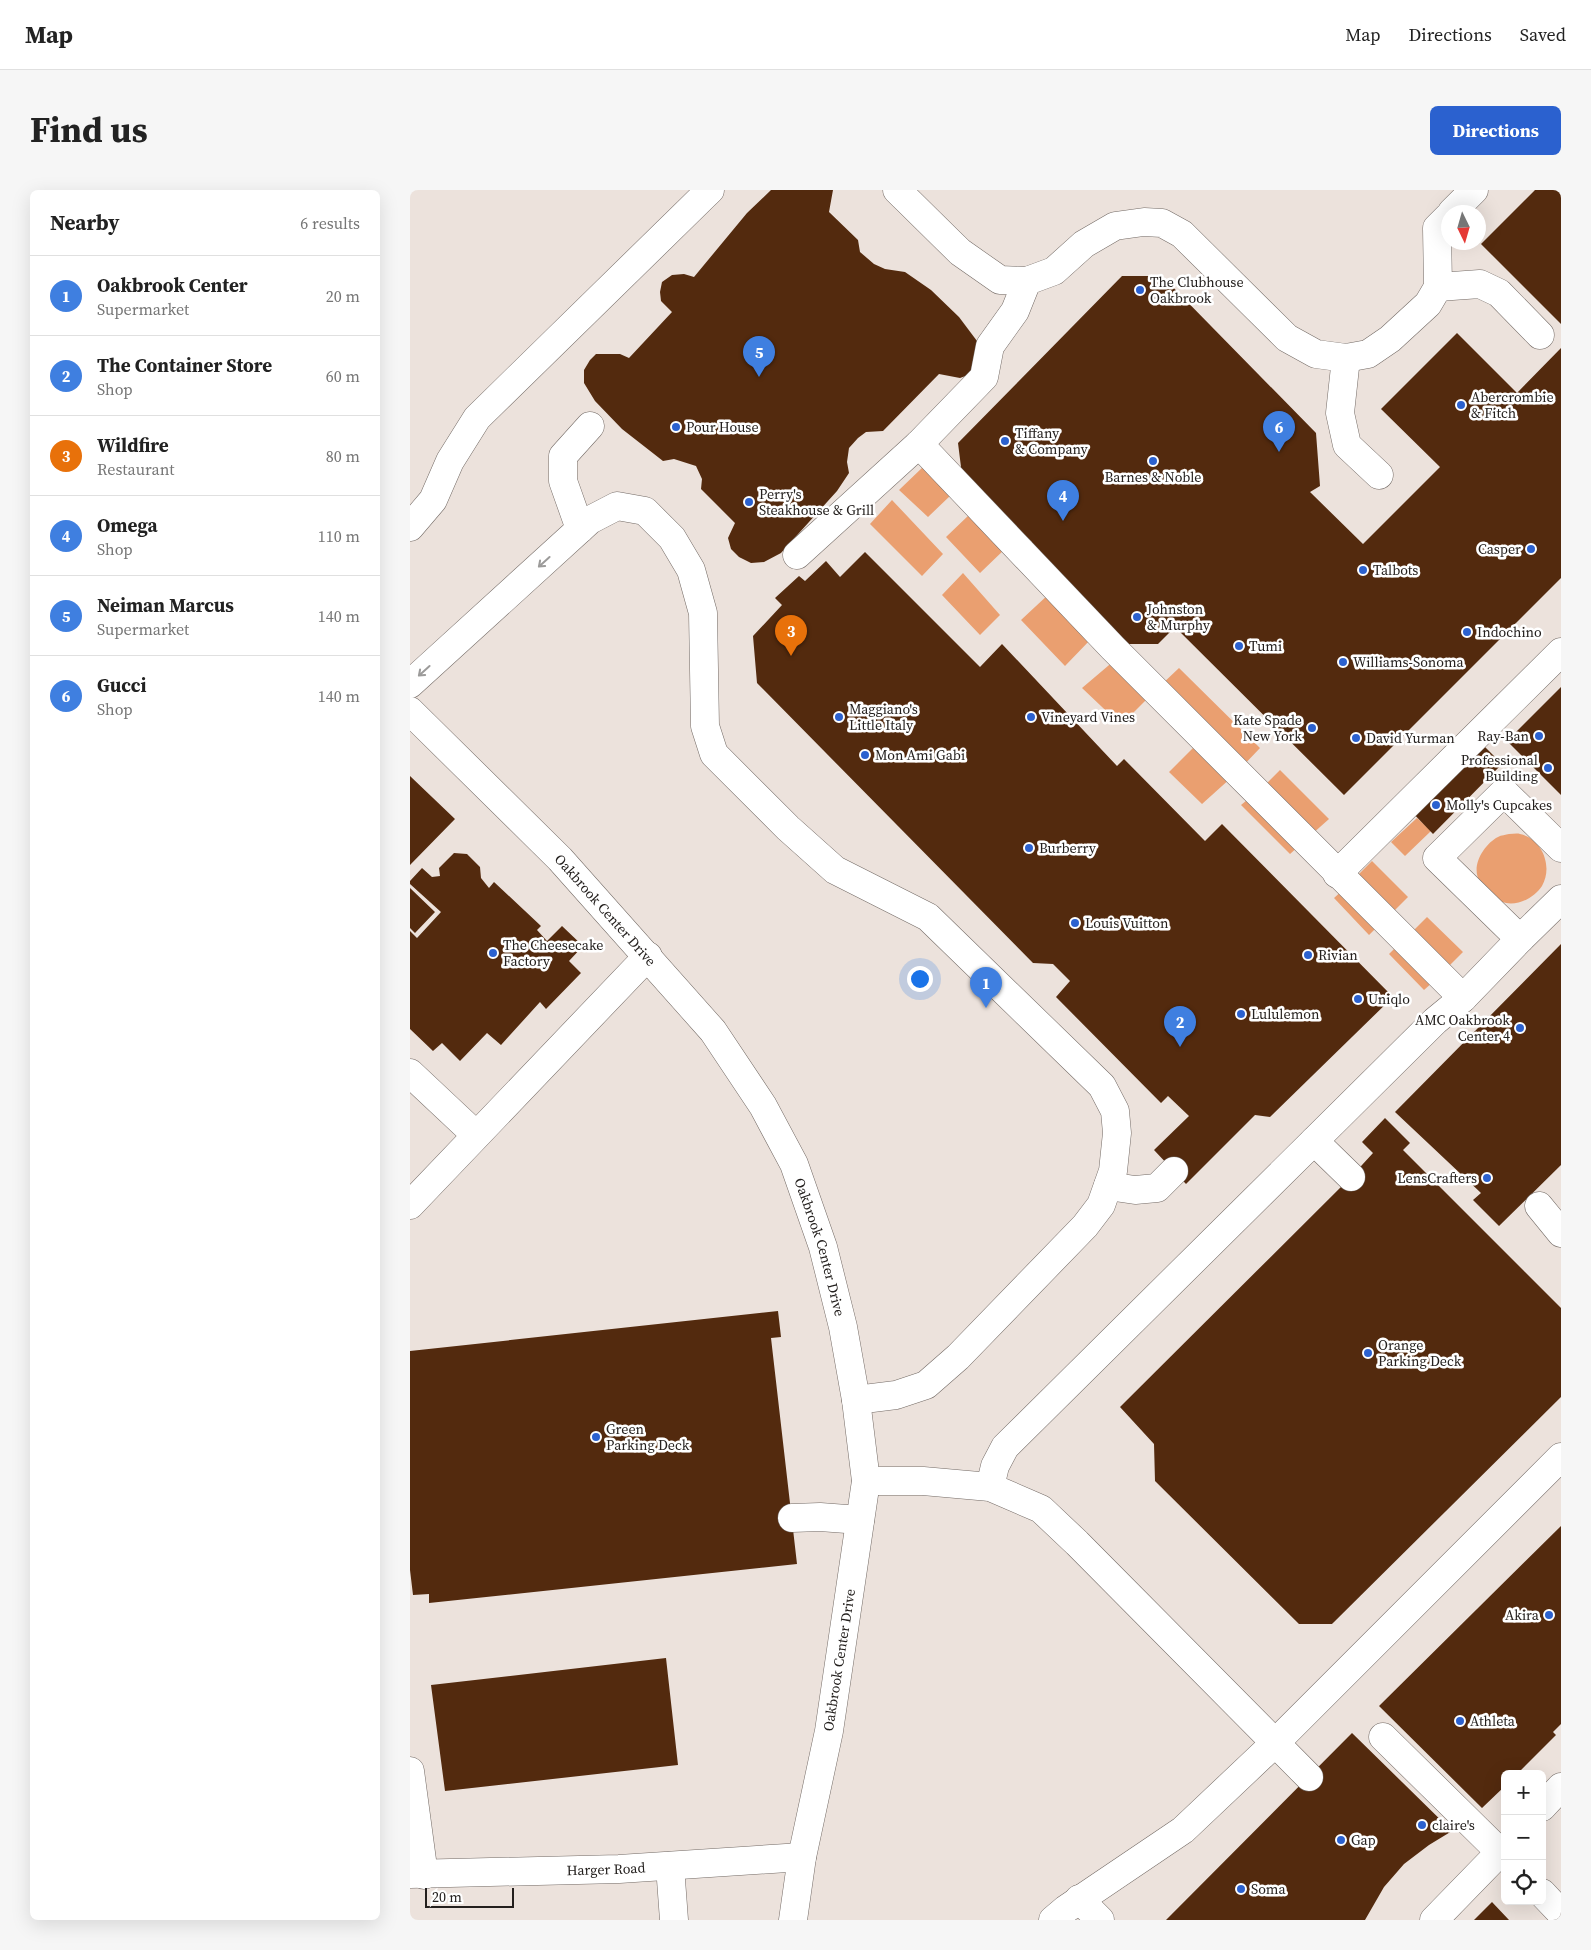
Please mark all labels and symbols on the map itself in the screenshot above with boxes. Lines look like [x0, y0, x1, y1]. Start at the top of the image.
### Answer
north arrow [1441, 205, 1486, 250]
place label: The Clubhouse Oakbrook [1150, 272, 1244, 308]
marker: The Clubhouse Oakbrook [1134, 284, 1146, 296]
pin: 5 [743, 336, 775, 377]
place label: Abercrombie & Fitch [1471, 387, 1554, 423]
marker: Abercrombie & Fitch [1455, 399, 1467, 411]
pin: 6 [1263, 411, 1295, 452]
place label: Pour House [686, 417, 759, 437]
marker: Pour House [670, 421, 682, 433]
place label: Tiffany & Company [1015, 423, 1089, 459]
marker: Tiffany & Company [999, 435, 1011, 447]
marker: Barnes & Noble [1147, 455, 1159, 467]
place label: Barnes & Noble [1104, 467, 1202, 487]
pin: 4 [1047, 480, 1079, 521]
place label: Perry's Steakhouse & Grill [759, 484, 874, 520]
marker: Perry's Steakhouse & Grill [743, 496, 755, 508]
place label: Casper [1478, 539, 1521, 559]
marker: Casper [1525, 543, 1537, 555]
one-way arrow [538, 556, 551, 568]
place label: Talbots [1373, 560, 1418, 580]
marker: Talbots [1357, 564, 1369, 576]
place label: Johnston & Murphy [1146, 599, 1211, 635]
marker: Johnston & Murphy [1131, 611, 1143, 623]
pin: 3 [775, 615, 807, 656]
place label: Indochino [1477, 622, 1542, 642]
marker: Indochino [1461, 626, 1473, 638]
place label: Tumi [1249, 636, 1282, 656]
marker: Tumi [1233, 640, 1245, 652]
place label: Williams-Sonoma [1353, 652, 1465, 672]
marker: Williams-Sonoma [1337, 656, 1349, 668]
one-way arrow [417, 666, 430, 677]
place label: Maggiano's Little Italy [849, 699, 918, 735]
place label: Vineyard Vines [1041, 707, 1135, 727]
place label: Kate Spade New York [1233, 710, 1302, 746]
marker: Maggiano's Little Italy [833, 711, 845, 723]
marker: Vineyard Vines [1025, 711, 1037, 723]
marker: Kate Spade New York [1306, 722, 1318, 734]
place label: Ray-Ban [1477, 726, 1530, 746]
place label: David Yurman [1366, 728, 1455, 748]
marker: Ray-Ban [1533, 730, 1545, 742]
marker: David Yurman [1350, 732, 1362, 744]
place label: Mon Ami Gabi [875, 745, 965, 765]
marker: Mon Ami Gabi [859, 749, 871, 761]
place label: Professional Building [1461, 750, 1538, 786]
marker: Professional Building [1542, 762, 1554, 774]
place label: Molly's Cupcakes [1446, 795, 1552, 815]
marker: Molly's Cupcakes [1430, 799, 1442, 811]
place label: Burberry [1039, 838, 1097, 858]
marker: Burberry [1023, 842, 1035, 854]
street label: Oakbrook Center Drive [550, 850, 661, 970]
place label: Louis Vuitton [1085, 913, 1169, 933]
marker: Louis Vuitton [1069, 917, 1081, 929]
place label: The Cheesecake Factory [503, 935, 604, 971]
place label: Rivian [1318, 945, 1358, 965]
marker: The Cheesecake Factory [487, 947, 499, 959]
marker: Rivian [1302, 949, 1314, 961]
your location [907, 966, 933, 992]
pin: 1 [970, 967, 1002, 1008]
place label: Uniqlo [1368, 989, 1410, 1009]
marker: Uniqlo [1352, 993, 1364, 1005]
place label: Lululemon [1251, 1004, 1320, 1024]
pin: 2 [1164, 1006, 1196, 1047]
marker: Lululemon [1235, 1008, 1247, 1020]
place label: AMC Oakbrook Center 4 [1415, 1010, 1510, 1046]
marker: AMC Oakbrook Center 4 [1514, 1022, 1526, 1034]
place label: LensCrafters [1397, 1168, 1477, 1188]
marker: LensCrafters [1481, 1172, 1493, 1184]
street label: Oakbrook Center Drive [790, 1175, 850, 1318]
place label: Orange Parking Deck [1378, 1335, 1462, 1371]
marker: Orange Parking Deck [1362, 1347, 1374, 1359]
place label: Green Parking Deck [606, 1419, 690, 1455]
marker: Green Parking Deck [590, 1431, 602, 1443]
street label: Oakbrook Center Drive [818, 1587, 860, 1733]
place label: Akira [1505, 1605, 1540, 1625]
marker: Akira [1543, 1609, 1555, 1621]
place label: Athleta [1470, 1711, 1516, 1731]
marker: Athleta [1454, 1715, 1466, 1727]
place label: claire's [1432, 1815, 1475, 1835]
marker: claire's [1416, 1819, 1428, 1831]
place label: Gap [1351, 1830, 1376, 1850]
marker: Gap [1335, 1834, 1347, 1846]
street label: Harger Road [566, 1857, 646, 1880]
place label: Soma [1251, 1879, 1286, 1899]
marker: Soma [1235, 1883, 1247, 1895]
scale bar [425, 1885, 514, 1908]

